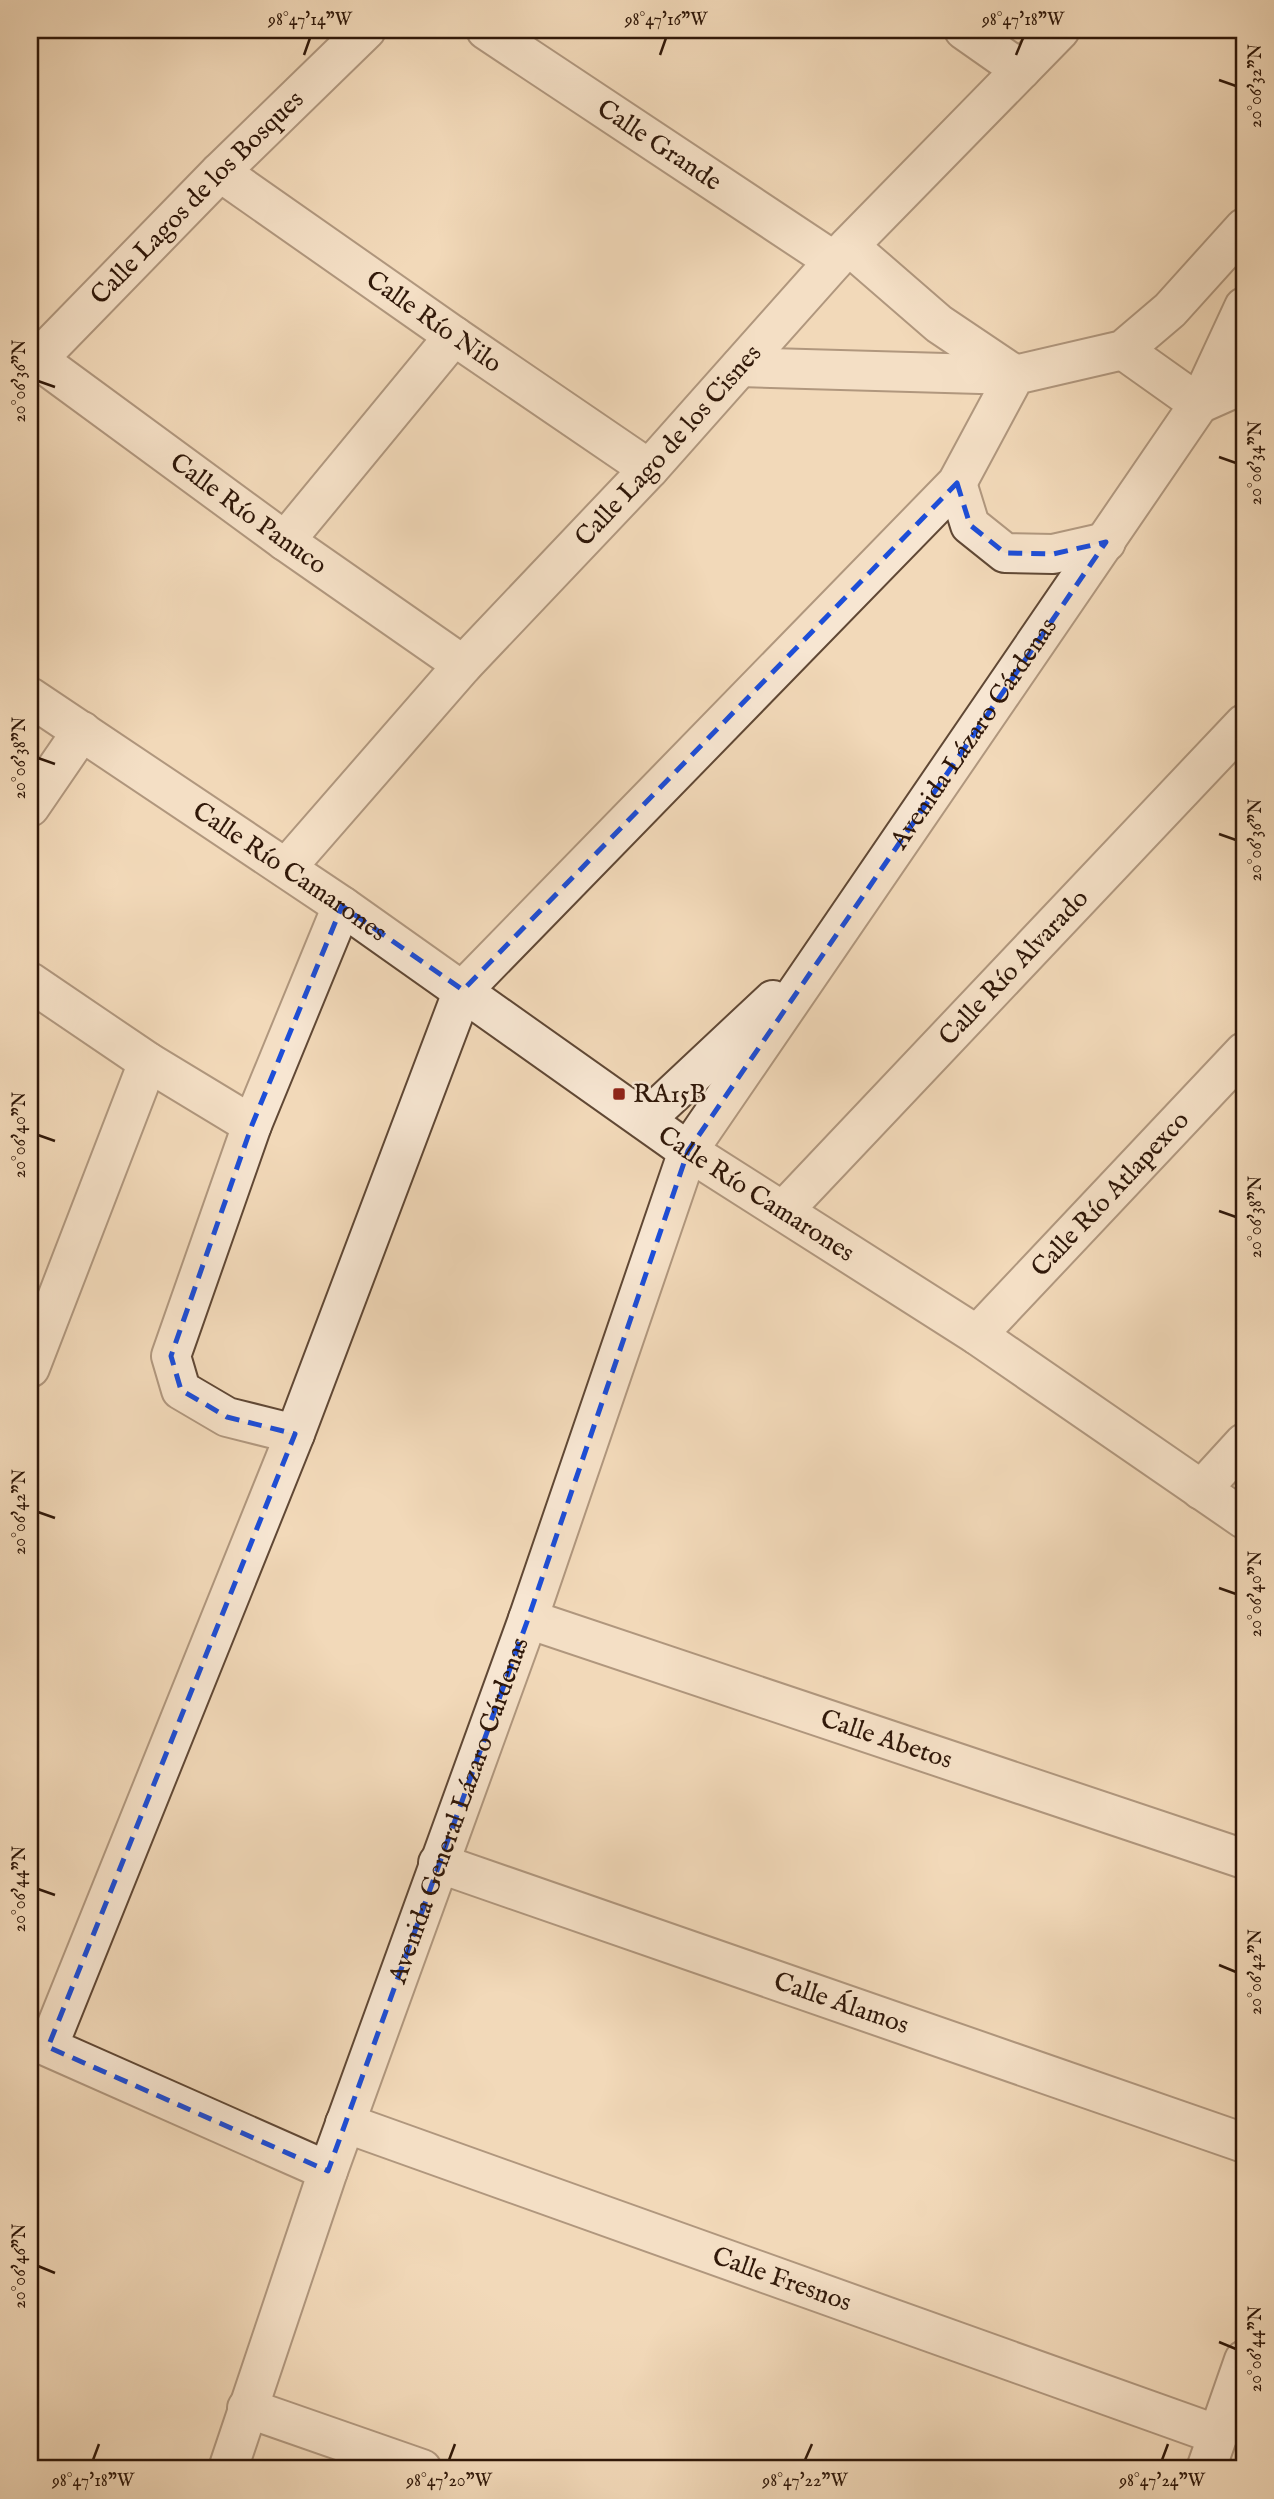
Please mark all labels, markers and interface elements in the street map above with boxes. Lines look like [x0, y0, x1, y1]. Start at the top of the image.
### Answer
text: 98°47'14"W [267, 9, 353, 32]
text: 98°47'16"W [624, 9, 708, 32]
text: 98°47'18"W [981, 9, 1065, 32]
text: 20°06'32"N [1245, 44, 1268, 128]
street label: Calle Lagos de los Bosques [83, 83, 311, 312]
street label: Calle Grande [591, 92, 728, 198]
street label: Calle Río Nilo [360, 263, 508, 380]
street label: Calle Lago de los Cisnes [568, 337, 769, 553]
text: 20°06'36"N [9, 339, 32, 423]
text: 20°06'34"N [1245, 420, 1268, 505]
street label: Calle Río Panuco [163, 446, 333, 582]
street label: Avenida Lázaro Cárdenas [882, 611, 1065, 856]
text: 20°06'38"N [9, 716, 32, 799]
street label: Calle Río Camarones [186, 794, 393, 949]
text: 20°06'36"N [1245, 798, 1268, 882]
street label: Calle Río Alvarado [932, 882, 1096, 1053]
place label: RA15B [633, 1078, 707, 1111]
marker: RA15B [611, 1086, 627, 1102]
text: 20°06'40"N [9, 1091, 32, 1178]
street label: Calle Río Atlapexco [1024, 1104, 1196, 1284]
street label: Calle Río Camarones [651, 1118, 861, 1269]
text: 20°06'38"N [1245, 1175, 1268, 1258]
text: 20°06'42"N [9, 1468, 32, 1555]
text: 20°06'40"N [1245, 1550, 1268, 1637]
street label: Avenida General Lázaro Cárdenas [381, 1633, 536, 1989]
street label: Calle Abetos [816, 1702, 957, 1777]
text: 20°06'44"N [9, 1845, 32, 1932]
text: 20°06'42"N [1245, 1928, 1268, 2015]
street label: Calle Álamos [769, 1964, 913, 2042]
text: 20°06'46"N [9, 2223, 32, 2309]
street label: Calle Fresnos [708, 2239, 856, 2319]
text: 20°06'44"N [1245, 2305, 1268, 2392]
text: 98°47'18"W [51, 2470, 135, 2493]
text: 98°47'20"W [405, 2470, 493, 2493]
text: 98°47'22"W [761, 2470, 848, 2493]
text: 98°47'24"W [1118, 2470, 1206, 2493]

